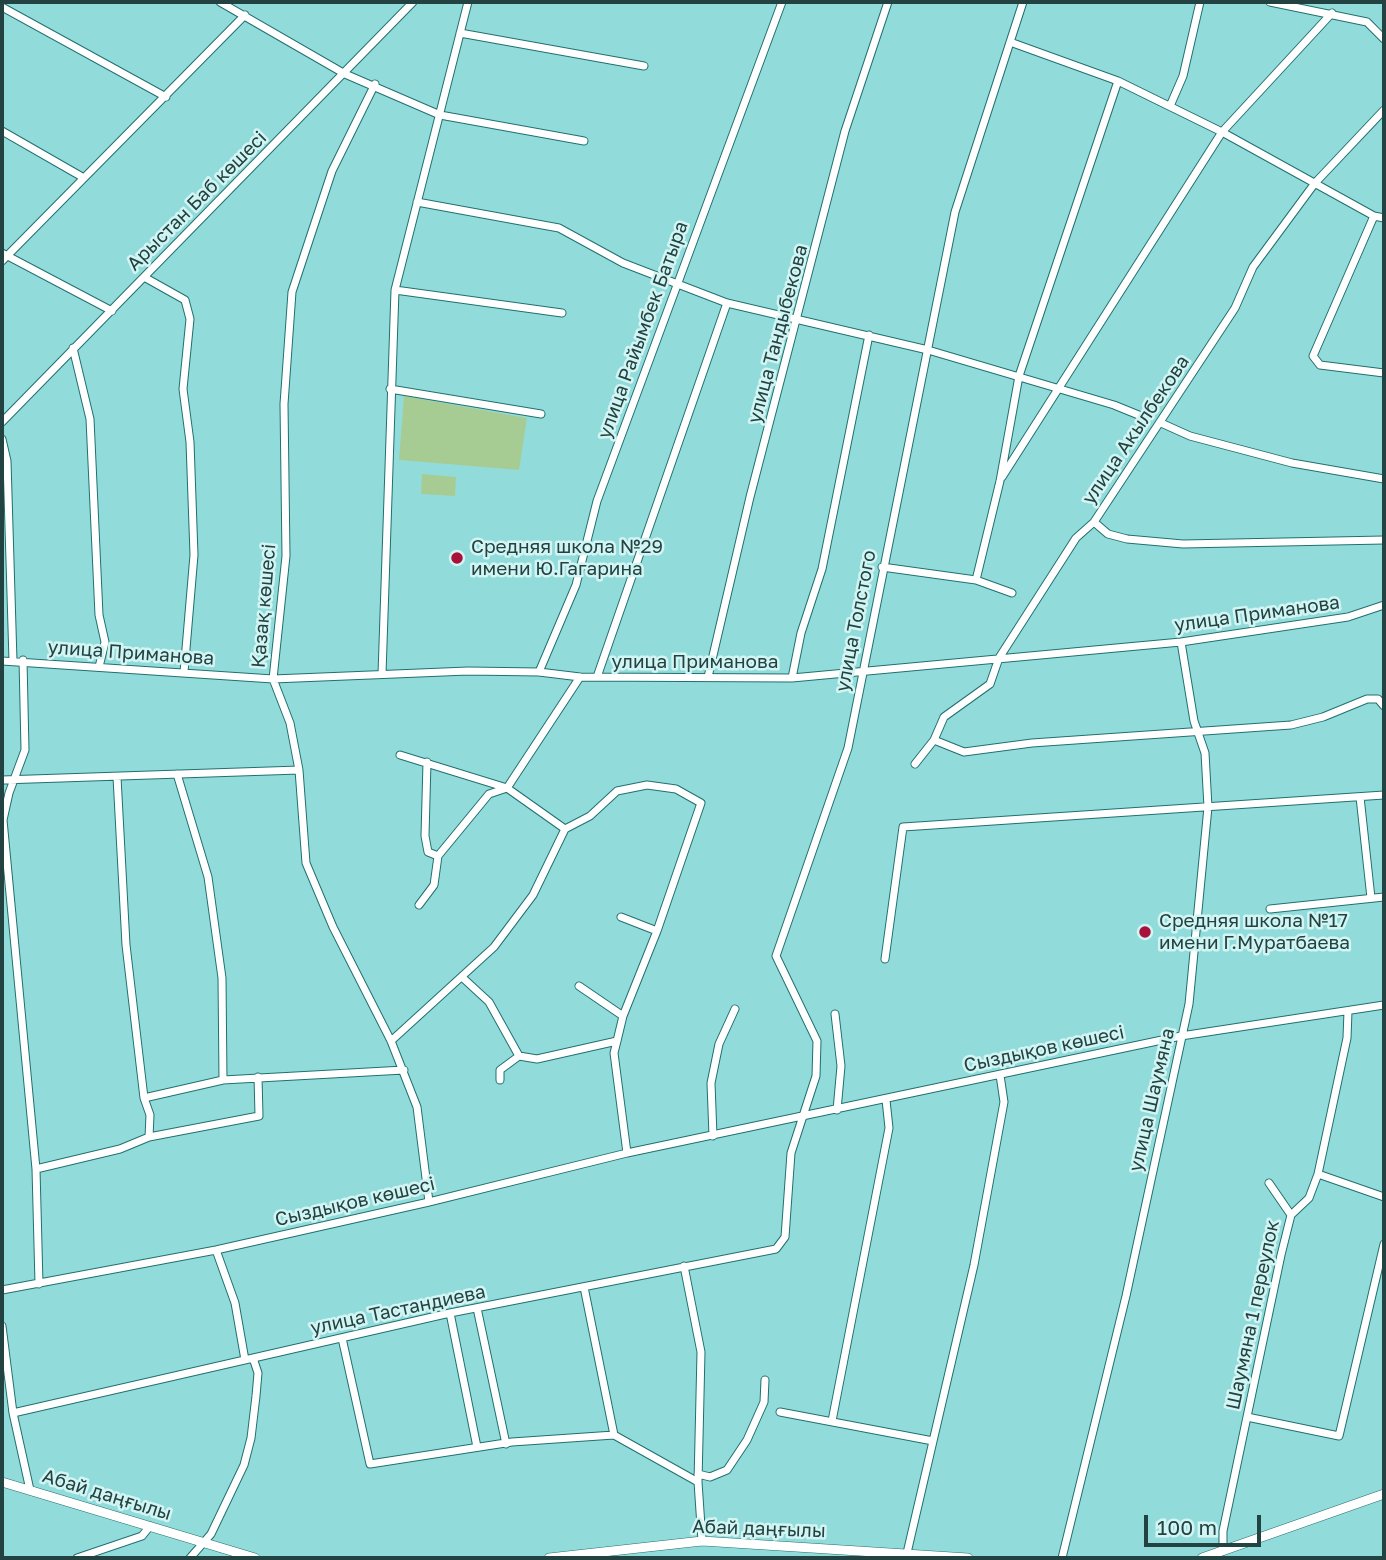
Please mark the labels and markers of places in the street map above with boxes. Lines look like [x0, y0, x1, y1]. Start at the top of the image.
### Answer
place label: Средняя школа №29 имени Ю.Гагарина [471, 536, 663, 580]
marker: Средняя школа №29 имени Ю.Гагарина [449, 550, 465, 566]
place label: Средняя школа №17 имени Г.Муратбаева [1159, 910, 1350, 954]
marker: Средняя школа №17 имени Г.Муратбаева [1137, 924, 1153, 940]

